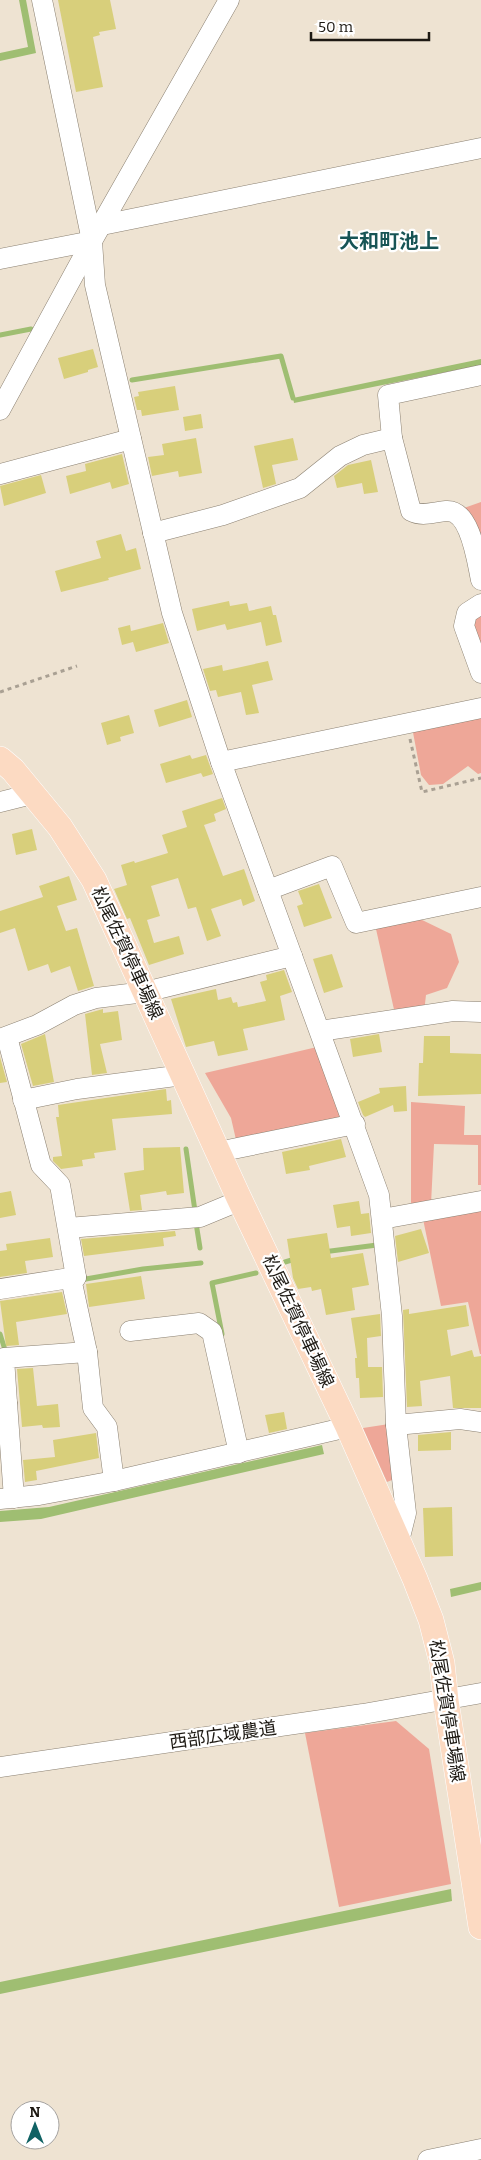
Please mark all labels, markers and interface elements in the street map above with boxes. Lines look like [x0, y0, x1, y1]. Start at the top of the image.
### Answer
scale bar [311, 10, 428, 42]
text: 50 m [318, 18, 354, 36]
district label: 大和町池上 [339, 229, 439, 253]
street label: 松尾佐賀停車場線 [87, 883, 167, 1023]
street label: 松尾佐賀停車場線 [258, 1251, 338, 1391]
street label: 松尾佐賀停車場線 [425, 1638, 469, 1784]
street label: 西部広域農道 [168, 1717, 278, 1753]
north arrow [10, 2100, 60, 2150]
text: N [30, 2104, 41, 2121]

